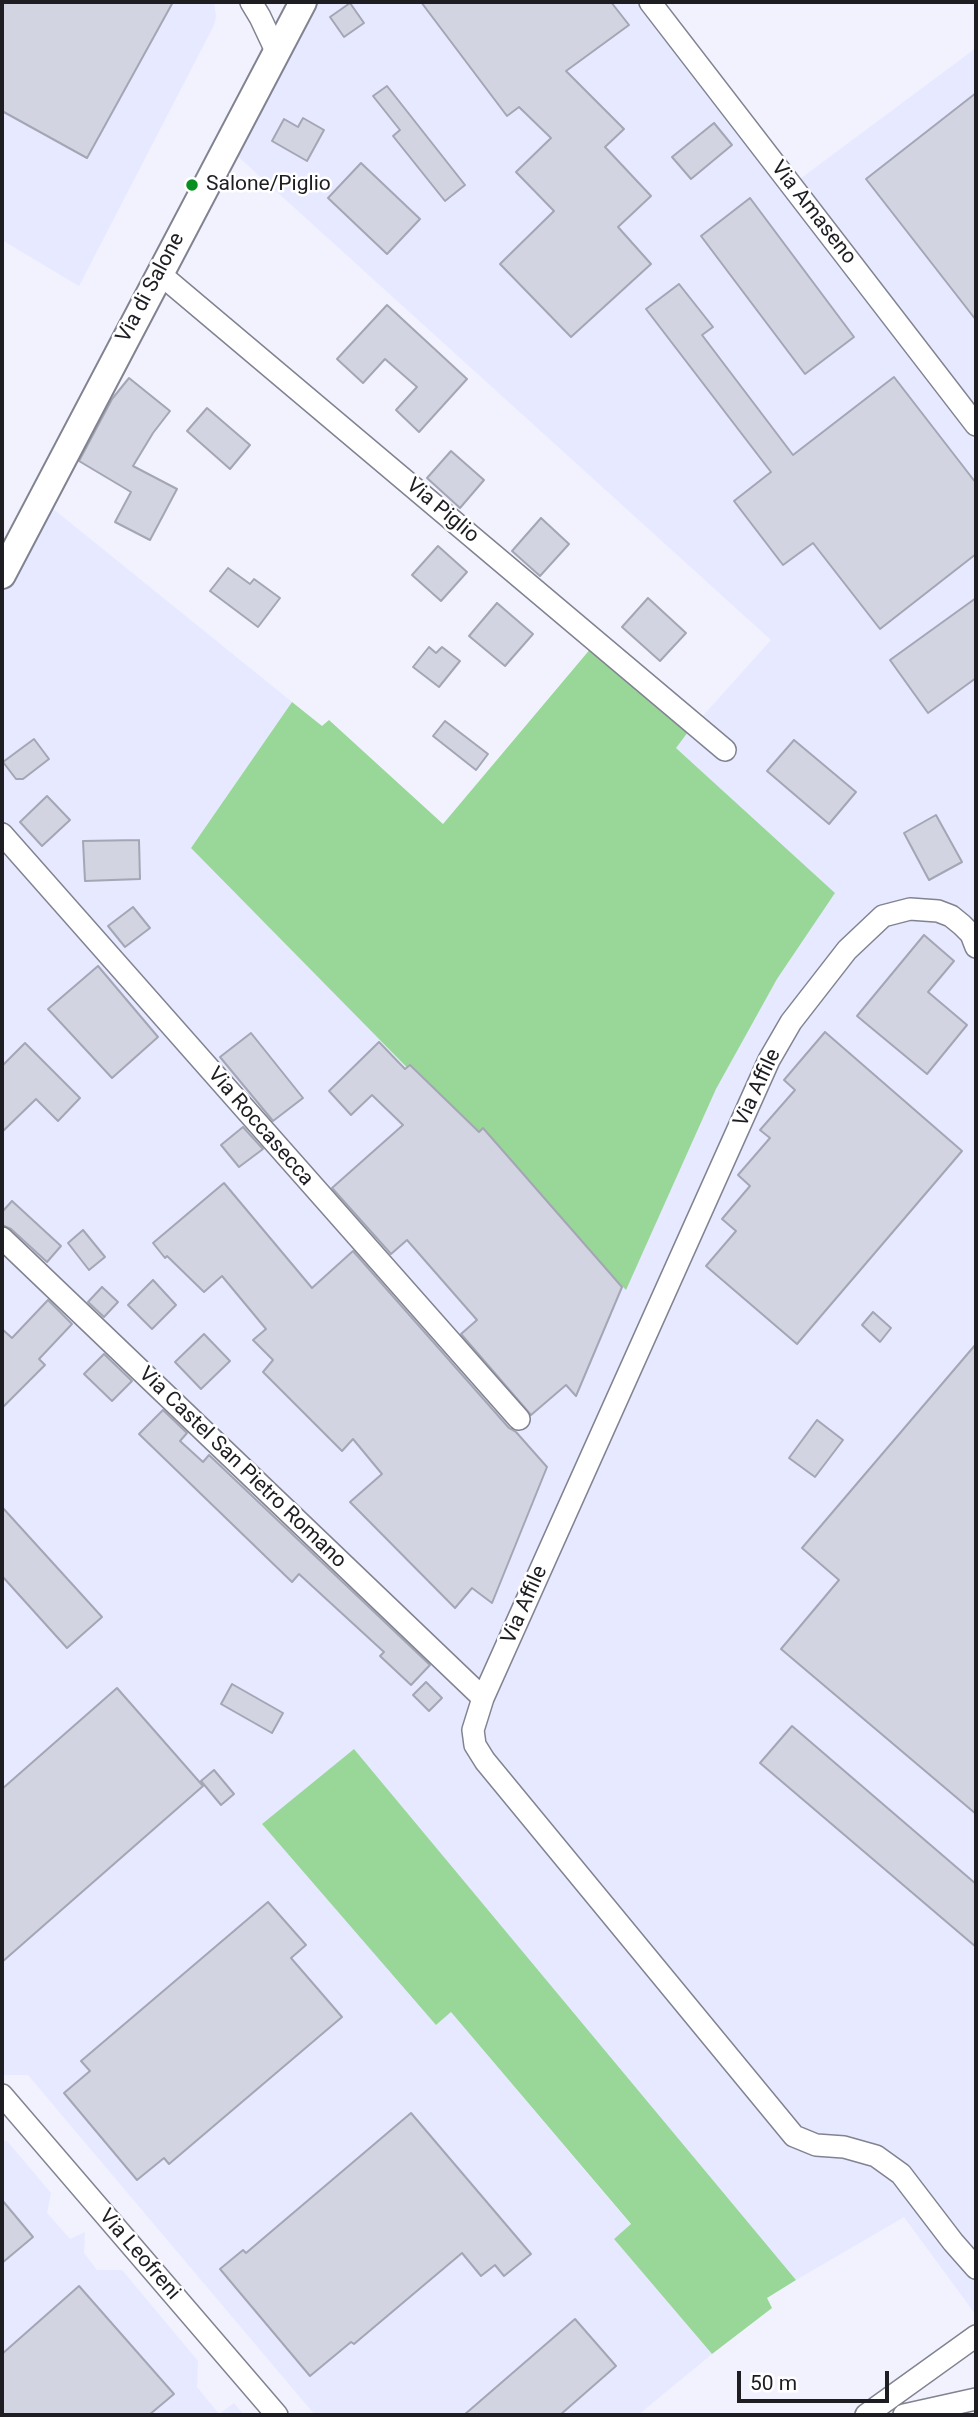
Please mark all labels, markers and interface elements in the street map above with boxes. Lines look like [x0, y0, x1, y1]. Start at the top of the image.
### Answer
street label: Via Amaseno [765, 156, 861, 270]
place label: Salone/Piglio [206, 172, 331, 198]
marker: Salone/Piglio [184, 177, 200, 193]
street label: Via di Salone [111, 229, 191, 347]
street label: Via Piglio [400, 473, 484, 549]
street label: Via Affile [729, 1045, 787, 1131]
street label: Via Roccasecca [202, 1063, 318, 1191]
street label: Via Castel San Pietro Romano [133, 1362, 351, 1574]
street label: Via Affile [497, 1562, 553, 1648]
street label: Via Leofreni [93, 2205, 185, 2305]
scale bar [740, 2358, 892, 2402]
text: 50 m [750, 2371, 797, 2395]

